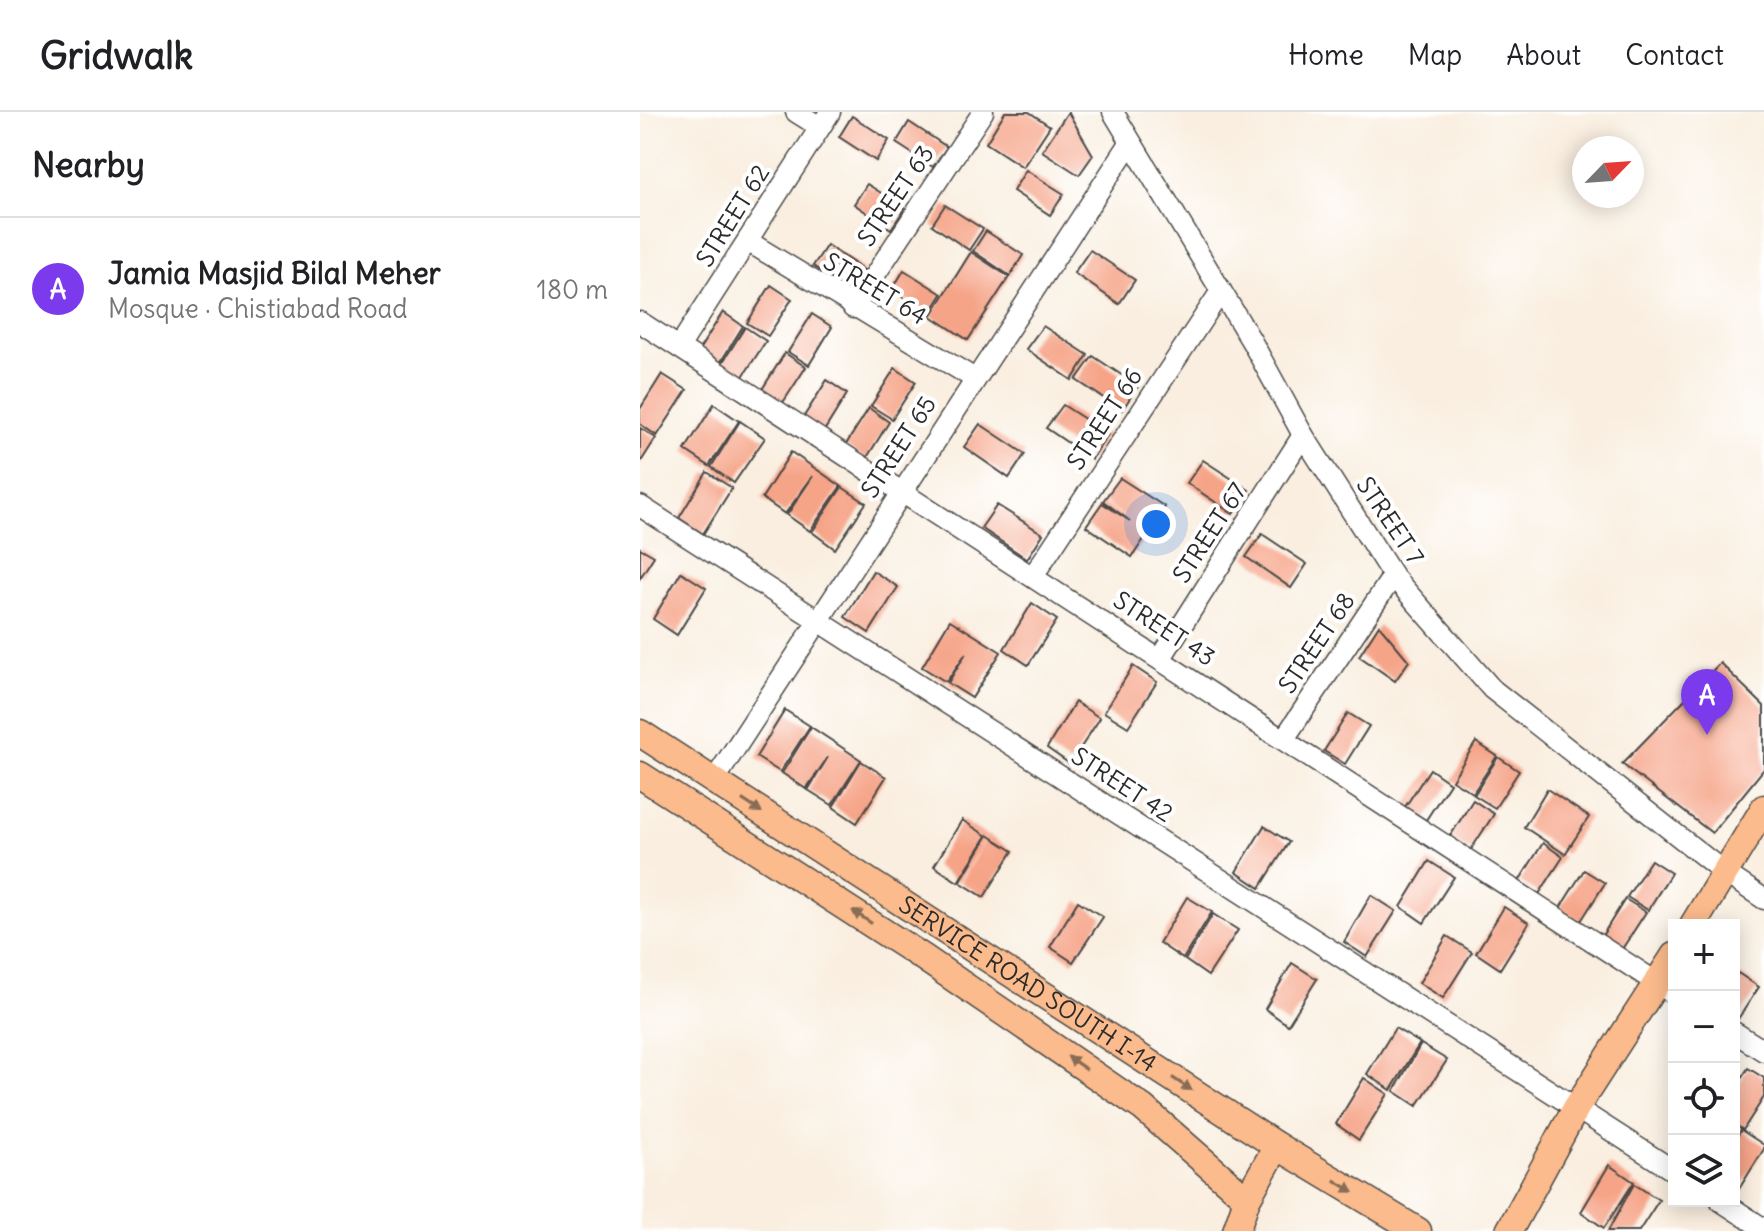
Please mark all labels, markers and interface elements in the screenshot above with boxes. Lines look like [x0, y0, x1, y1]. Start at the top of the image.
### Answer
text: Gridwalk [40, 32, 193, 79]
text: Home [1288, 37, 1364, 73]
text: Map [1408, 37, 1462, 73]
text: About [1506, 37, 1581, 73]
text: Contact [1625, 37, 1724, 73]
north arrow [1572, 136, 1644, 208]
street label: STREET 63 [851, 139, 940, 251]
text: Nearby [32, 143, 145, 186]
street label: STREET 62 [689, 159, 775, 272]
street label: STREET 64 [818, 246, 933, 331]
text: Jamia Masjid Bilal Meher [108, 254, 441, 292]
text: A [50, 273, 66, 306]
text: 180 m [537, 273, 608, 306]
text: Mosque · Chistiabad Road [108, 292, 408, 325]
street label: STREET 66 [1060, 362, 1148, 475]
street label: STREET 65 [854, 390, 942, 503]
street label: STREET 7 [1351, 471, 1431, 570]
street label: STREET 67 [1166, 477, 1253, 588]
your location [1136, 504, 1176, 544]
street label: STREET 43 [1108, 584, 1221, 672]
street label: STREET 68 [1272, 586, 1361, 699]
pin: A [1681, 669, 1733, 735]
street label: STREET 42 [1066, 740, 1179, 828]
one-way arrow [741, 798, 763, 813]
street label: SERVICE ROAD SOUTH I-14 [894, 889, 1163, 1078]
one-way arrow [851, 910, 872, 925]
map controls [1668, 919, 1740, 1207]
button: + [1668, 919, 1740, 991]
button: − [1668, 991, 1740, 1063]
one-way arrow [1066, 1056, 1087, 1071]
button: locate [1668, 1063, 1740, 1135]
one-way arrow [1171, 1077, 1193, 1091]
button: layers [1668, 1135, 1740, 1207]
one-way arrow [1333, 1179, 1355, 1193]

